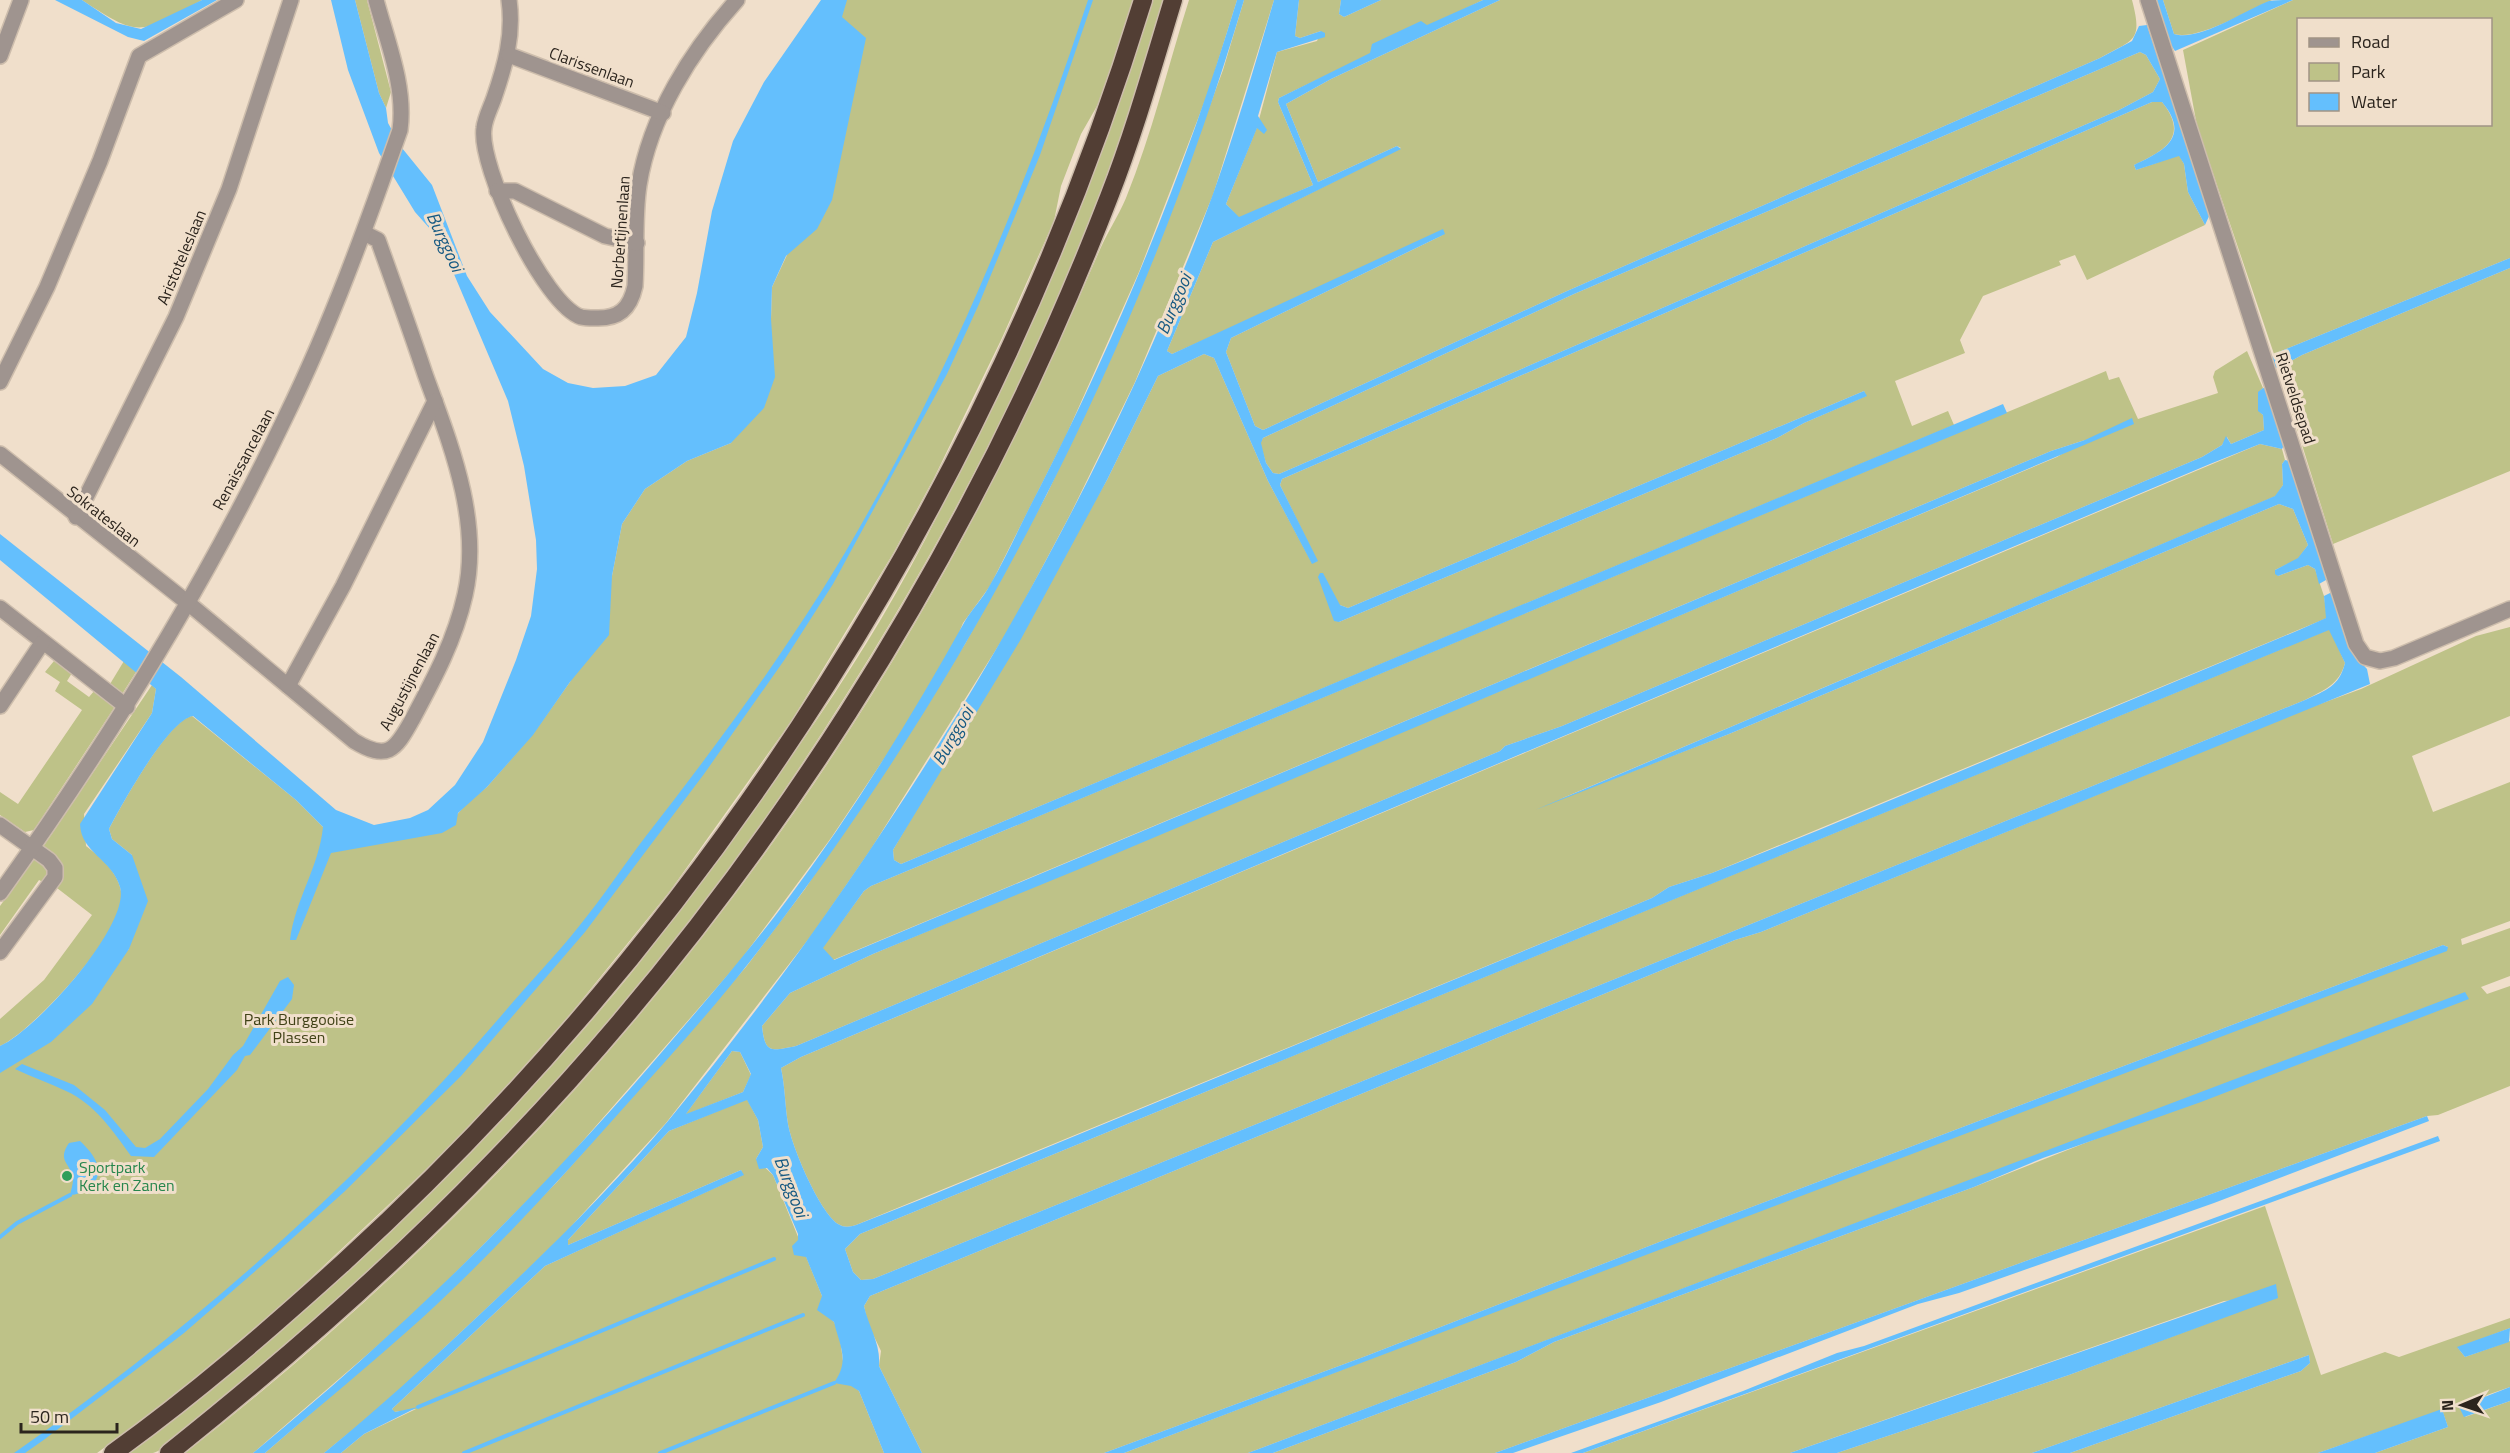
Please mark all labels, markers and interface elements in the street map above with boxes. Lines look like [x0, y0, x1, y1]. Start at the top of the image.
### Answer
legend [2297, 18, 2492, 126]
text: Road [2351, 28, 2390, 55]
street label: Clarissenlaan [546, 40, 638, 94]
text: Park [2351, 58, 2386, 85]
text: Water [2351, 88, 2397, 115]
street label: Norbertijnenlaan [604, 175, 636, 289]
street label: Aristoteleslaan [150, 206, 212, 308]
water label: Burggooi [420, 207, 472, 278]
water label: Burggooi [1149, 267, 1199, 338]
street label: Rietveldsepad [2270, 349, 2322, 447]
street label: Renaissancelaan [206, 404, 280, 514]
street label: Sokrateslaan [62, 480, 146, 552]
street label: Augustijnenlaan [373, 628, 445, 734]
water label: Burggooi [925, 700, 981, 770]
park label: Park Burggooise Plassen [244, 1007, 354, 1049]
water label: Burggooi [768, 1152, 816, 1223]
place label: Sportpark Kerk en Zanen [79, 1155, 175, 1197]
marker: Sportpark Kerk en Zanen [60, 1169, 74, 1183]
north arrow [2432, 1375, 2492, 1435]
scale bar [21, 1396, 117, 1434]
text: N [2435, 1400, 2459, 1411]
text: 50 m [30, 1403, 69, 1430]

